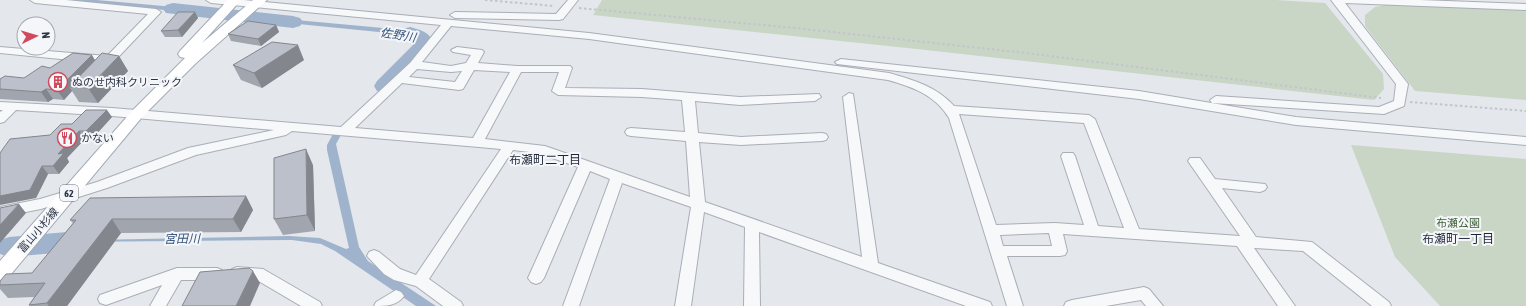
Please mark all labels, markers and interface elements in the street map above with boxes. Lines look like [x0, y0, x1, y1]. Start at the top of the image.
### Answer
north arrow [16, 16, 56, 56]
water label: 佐野川 [379, 25, 419, 45]
text: N [40, 31, 52, 39]
building icon: ぬのせ内科クリニック [47, 71, 69, 93]
place label: ぬのせ内科クリニック [72, 76, 182, 88]
restaurant icon: かない [56, 127, 78, 149]
place label: かない [81, 132, 114, 144]
district label: 布瀬町二丁目 [509, 153, 581, 167]
road number: 62 [60, 185, 78, 201]
street label: 富山小杉線 [15, 205, 61, 255]
park label: 布瀬公園 [1436, 217, 1480, 229]
water label: 宮田川 [164, 232, 202, 246]
district label: 布瀬町一丁目 [1422, 232, 1494, 246]

